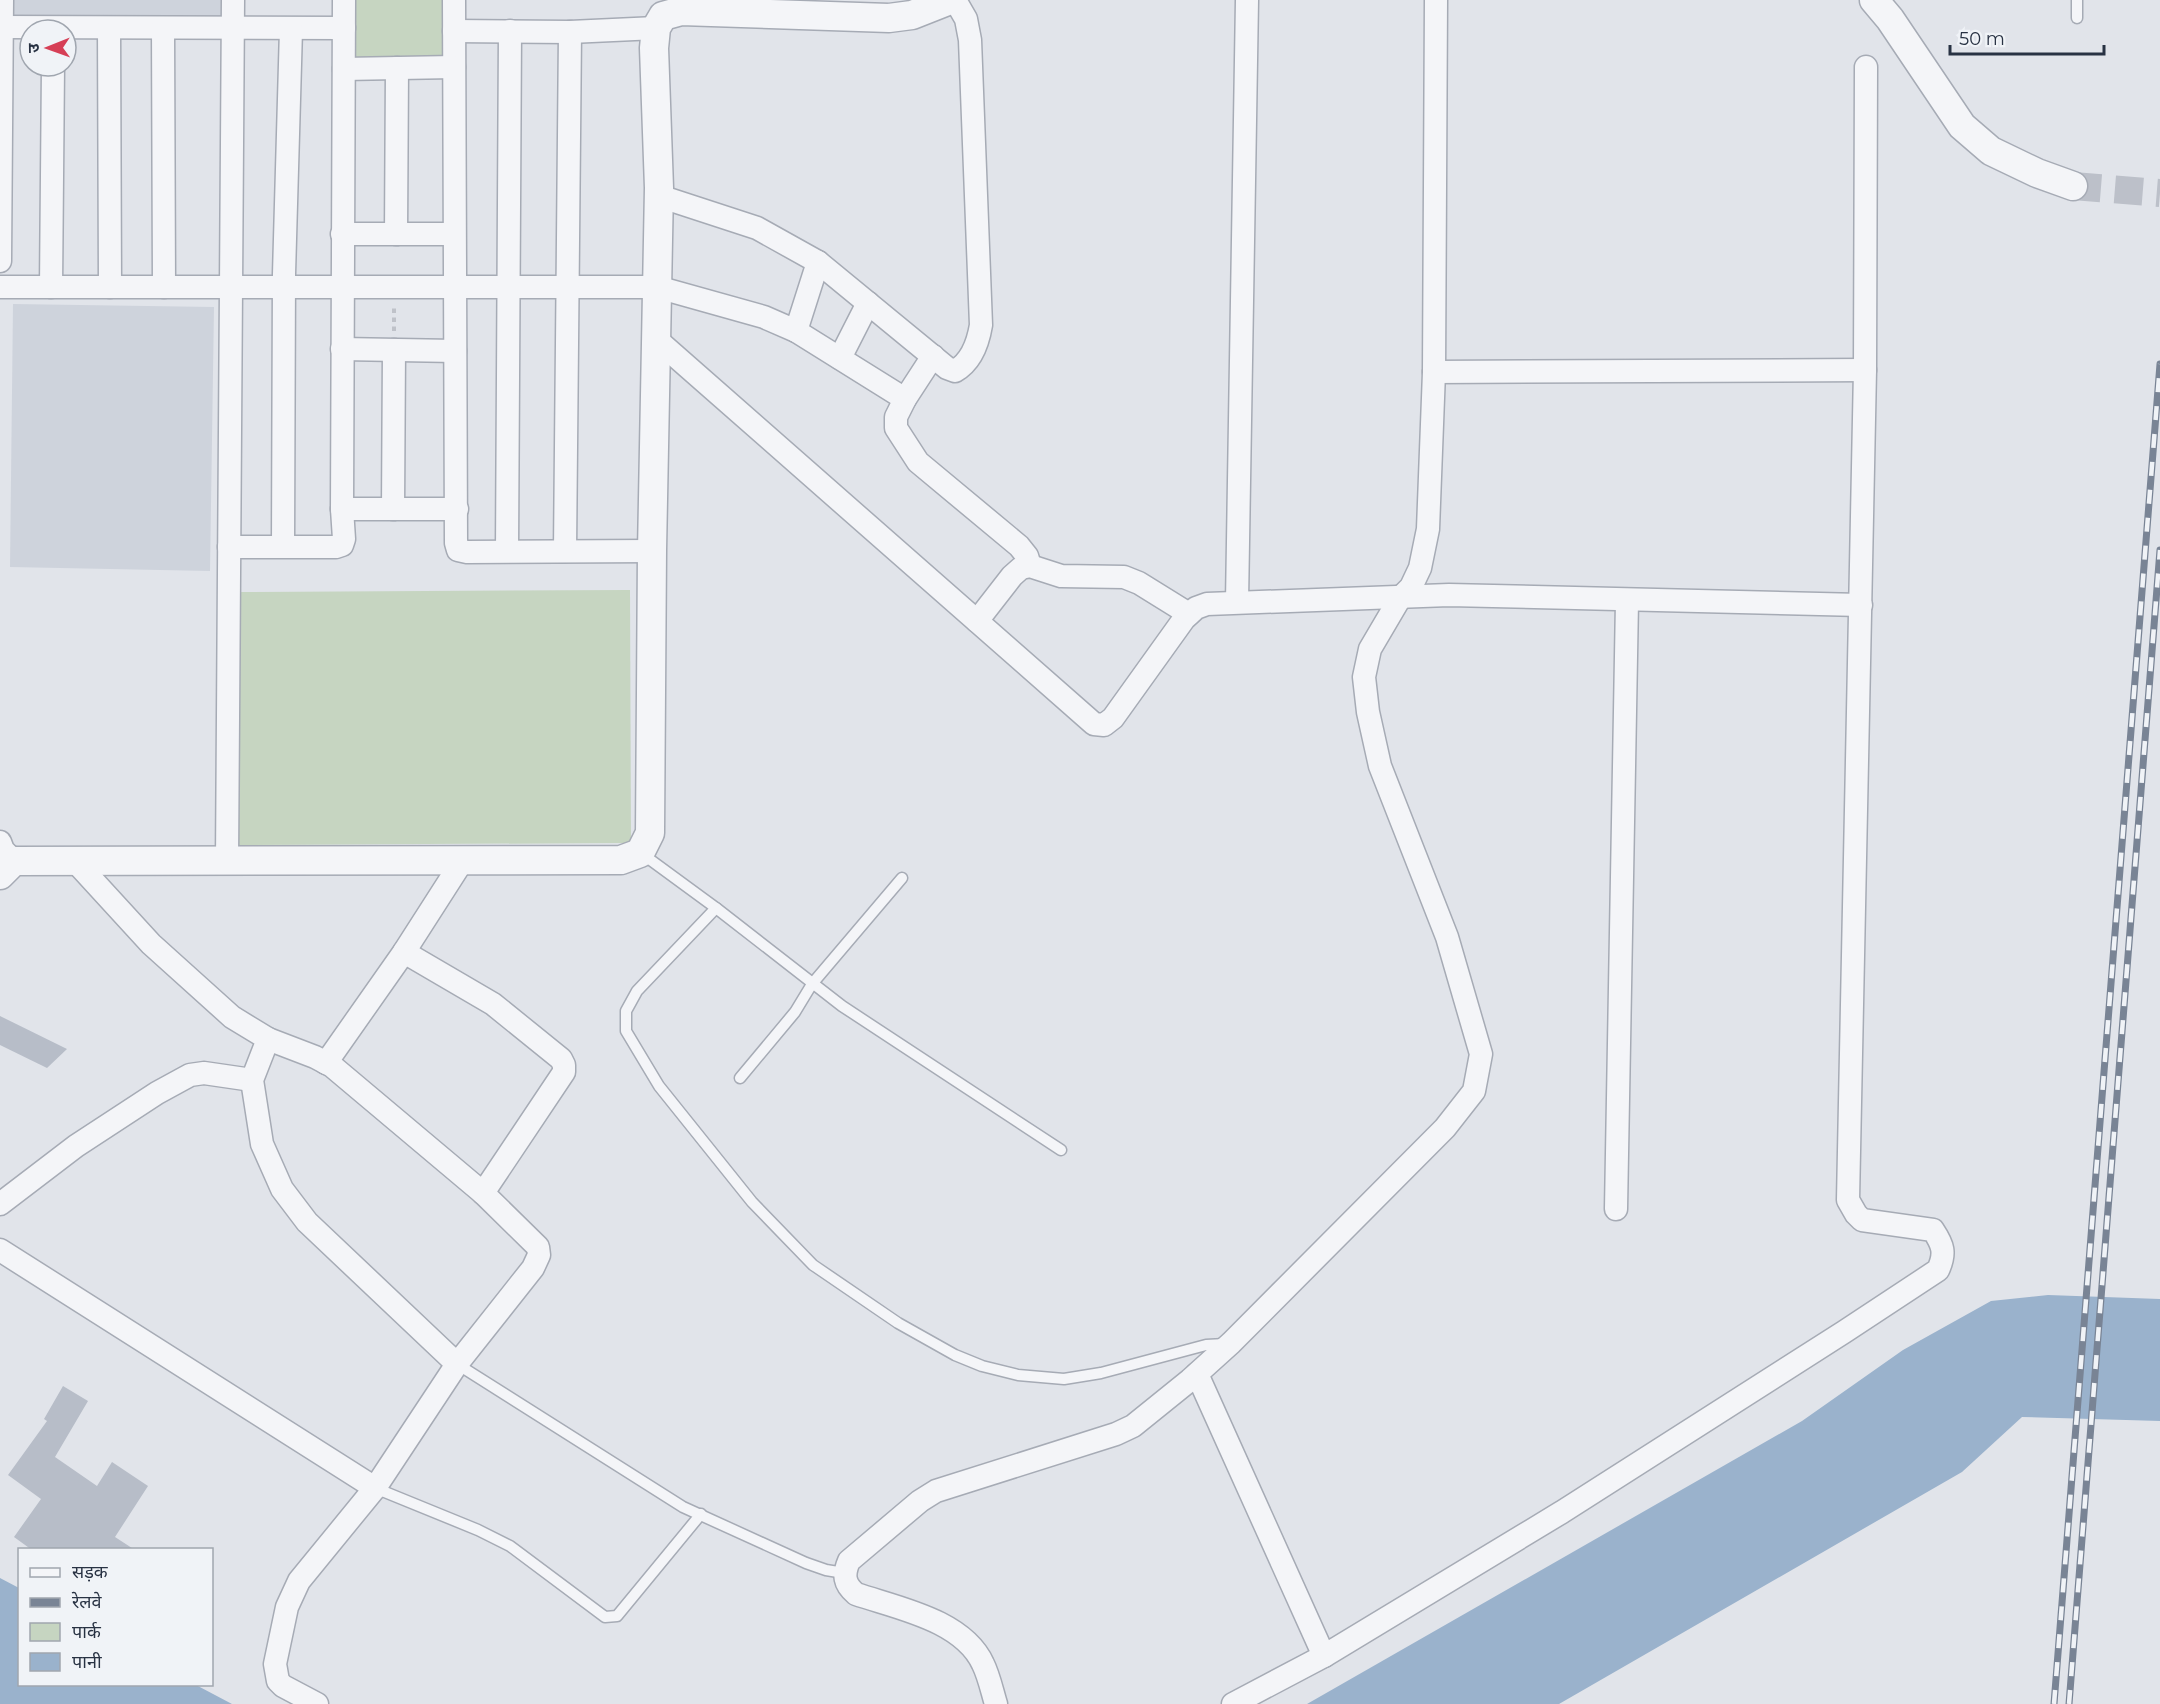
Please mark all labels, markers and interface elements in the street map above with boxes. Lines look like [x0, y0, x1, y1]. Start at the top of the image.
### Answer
north arrow [18, 18, 78, 78]
scale bar [1950, 18, 2104, 56]
text: 50 m [1959, 28, 2005, 50]
text: उ [24, 43, 43, 53]
legend [18, 1548, 213, 1686]
text: सड़क [72, 1561, 109, 1583]
text: रेलवे [71, 1591, 103, 1613]
text: पार्क [72, 1621, 102, 1643]
text: पानी [72, 1651, 102, 1673]

